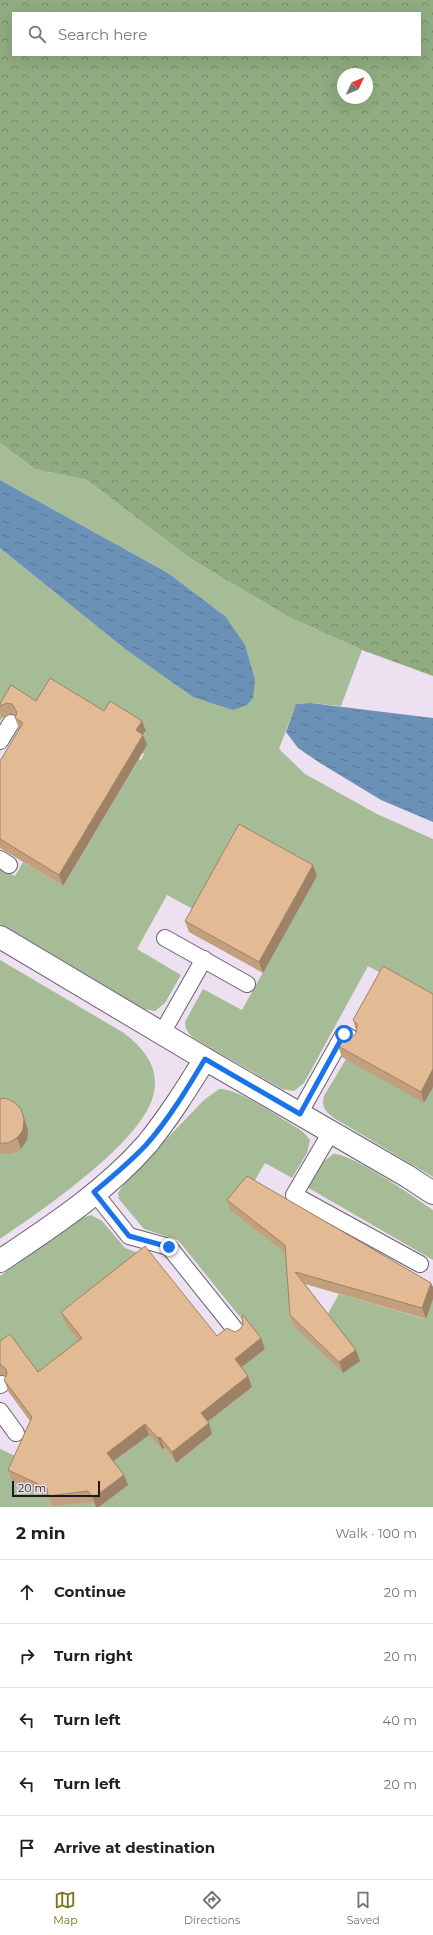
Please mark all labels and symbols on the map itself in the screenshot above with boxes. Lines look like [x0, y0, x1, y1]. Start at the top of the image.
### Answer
north arrow [337, 68, 373, 104]
route start [335, 1025, 353, 1043]
route end [160, 1238, 178, 1256]
scale bar [12, 1479, 100, 1498]

